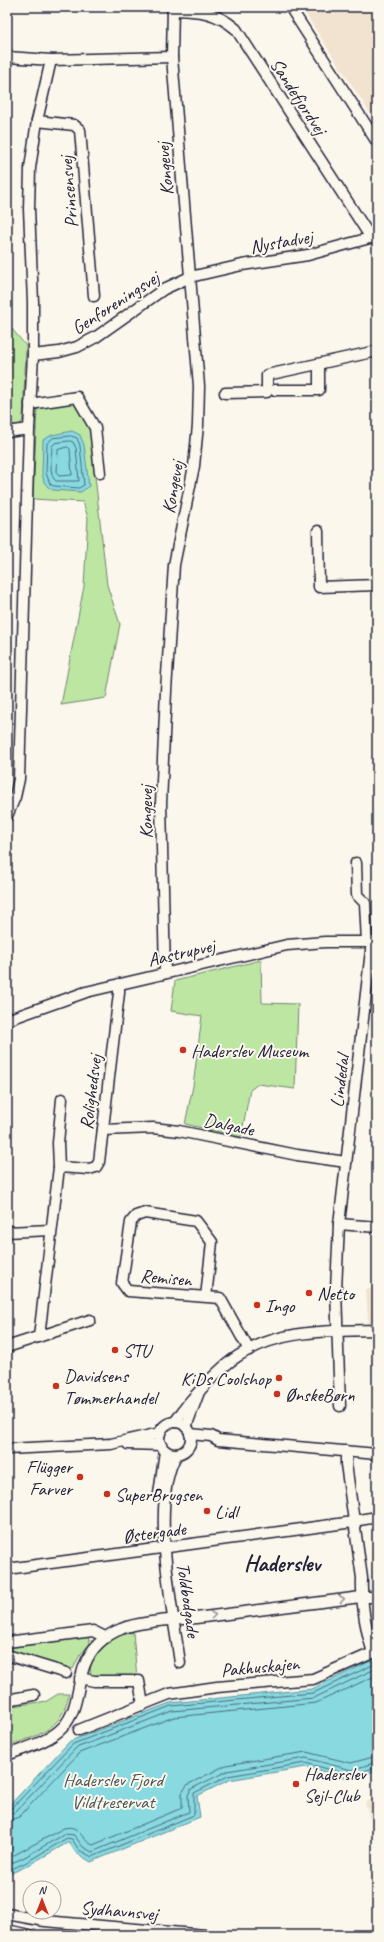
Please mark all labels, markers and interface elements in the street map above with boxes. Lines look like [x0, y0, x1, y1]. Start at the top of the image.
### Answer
street label: Sandefjordvej [265, 54, 333, 142]
street label: Kongevej [151, 139, 179, 196]
street label: Prinsensvej [54, 153, 84, 229]
street label: Nystadvej [248, 224, 316, 259]
street label: Genforeningsvej [67, 265, 166, 340]
street label: Kongevej [157, 457, 190, 515]
street label: Kongevej [134, 783, 158, 839]
street label: Aastrupvej [145, 933, 219, 972]
place label: Haderslev Museum [191, 1039, 310, 1063]
marker: Haderslev Museum [178, 1045, 188, 1055]
street label: Lindedal [325, 1050, 356, 1109]
street label: Rolighedsvej [74, 1051, 108, 1131]
street label: Dalgade [202, 1108, 258, 1142]
street label: Remisen [139, 1264, 194, 1292]
place label: Netto [317, 1282, 356, 1306]
marker: Netto [304, 1288, 314, 1298]
place label: Ingo [265, 1294, 296, 1318]
marker: Ingo [252, 1300, 262, 1310]
place label: STU [123, 1339, 154, 1363]
marker: STU [110, 1345, 120, 1355]
place label: Davidsens Tømmerhandel [64, 1364, 160, 1410]
place label: KiDs Coolshop [181, 1367, 273, 1391]
marker: KiDs Coolshop [274, 1373, 284, 1383]
marker: Davidsens Tømmerhandel [51, 1381, 61, 1391]
place label: ØnskeBørn [285, 1383, 355, 1407]
marker: ØnskeBørn [272, 1389, 282, 1399]
place label: Flügger Farver [26, 1455, 74, 1501]
marker: Flügger Farver [75, 1472, 85, 1482]
place label: SuperBrugsen [115, 1483, 204, 1507]
marker: SuperBrugsen [102, 1489, 112, 1499]
place label: Lidl [215, 1500, 241, 1524]
marker: Lidl [202, 1506, 212, 1516]
street label: Østergade [121, 1516, 189, 1549]
district label: Haderslev [244, 1549, 322, 1578]
street label: Toldbodgade [171, 1561, 205, 1641]
one-way arrow [339, 1595, 345, 1604]
one-way arrow [210, 1611, 216, 1620]
street label: Pakhuskajen [220, 1651, 302, 1682]
place label: Haderslev Sejl-Club [304, 1762, 367, 1808]
park label: Haderslev Fjord Vildtreservat [63, 1768, 166, 1814]
marker: Haderslev Sejl-Club [291, 1779, 301, 1789]
north arrow [22, 1880, 62, 1920]
text: N [39, 1883, 48, 1897]
street label: Sydhavnsvej [79, 1896, 161, 1927]

